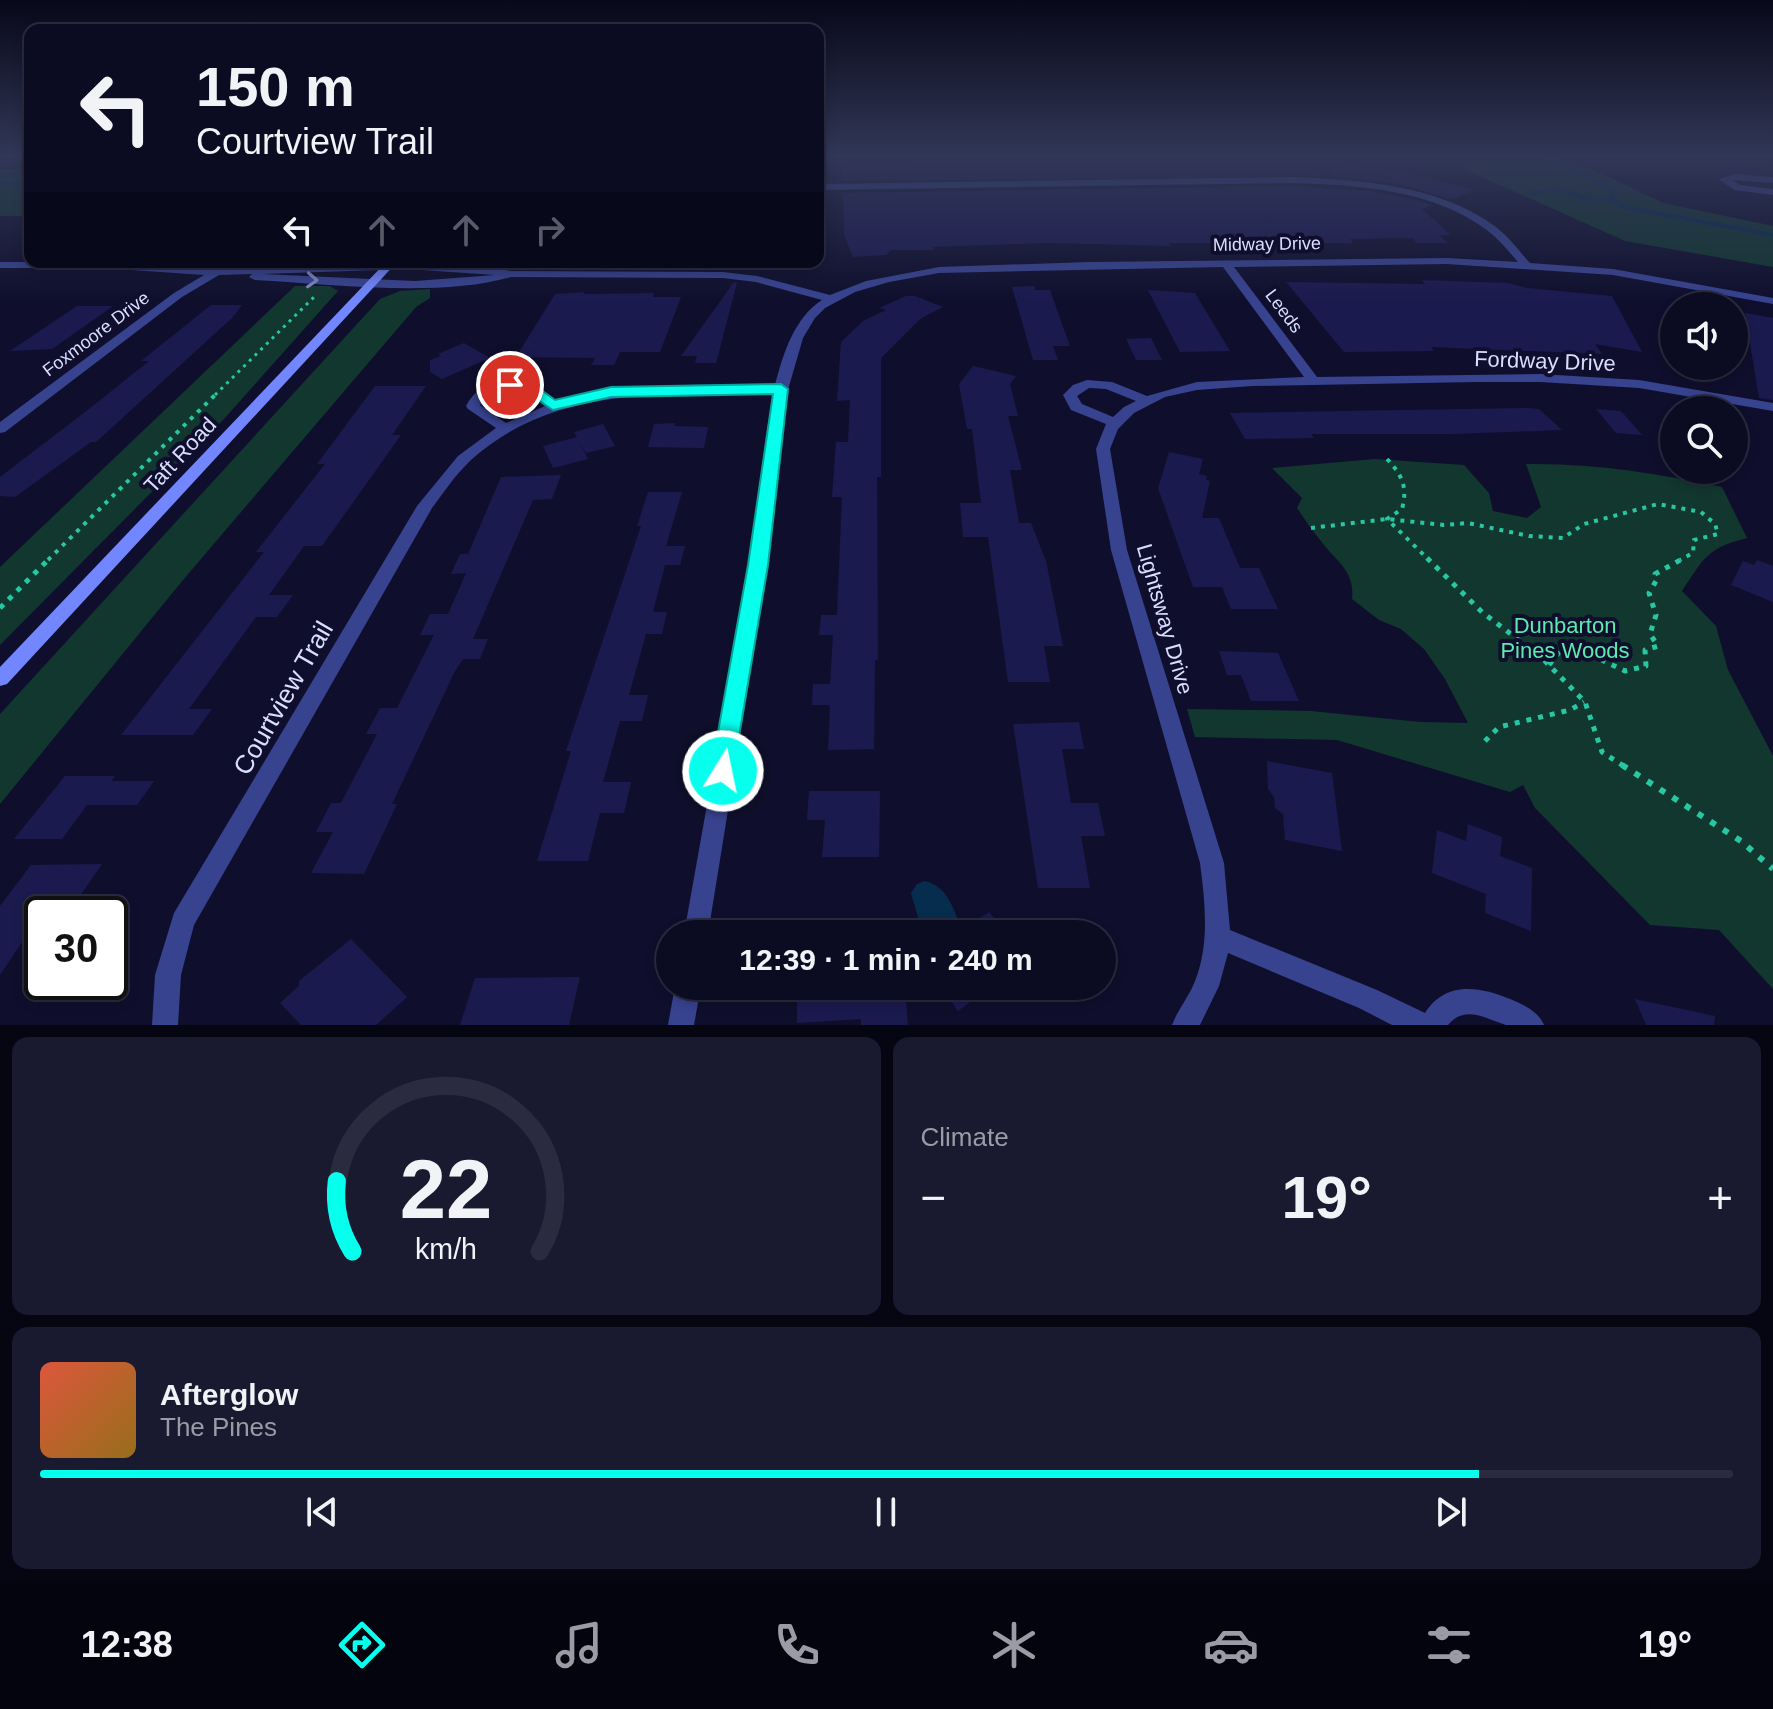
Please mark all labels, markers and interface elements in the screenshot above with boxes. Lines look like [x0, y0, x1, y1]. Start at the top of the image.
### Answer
text: 150 m [196, 55, 355, 118]
icon: left [64, 56, 168, 160]
text: Courtview Trail [196, 121, 434, 162]
icon: left [276, 208, 320, 252]
icon: ahead [360, 208, 404, 252]
icon: ahead [444, 208, 488, 252]
icon: right [528, 208, 572, 252]
street label: Midway Drive [1213, 233, 1321, 255]
one-way arrow [306, 272, 319, 289]
street label: Leeds [1261, 285, 1307, 337]
street label: Foxmoore Drive [39, 287, 153, 381]
map controls [1660, 292, 1748, 484]
button: sound [1660, 292, 1748, 380]
street label: Fordway Drive [1474, 346, 1616, 376]
pin [476, 351, 544, 419]
icon: arrive [488, 363, 532, 407]
button: search [1660, 396, 1748, 484]
street label: Taft Road [139, 412, 221, 498]
street label: Lightsway Drive [1132, 541, 1198, 697]
park label: Dunbarton Pines Woods [1500, 613, 1630, 663]
street label: Courtview Trail [227, 616, 339, 780]
position arrow [681, 729, 765, 813]
speed limit sign: 30 [24, 896, 128, 1000]
text: 12:39 · 1 min · 240 m [739, 943, 1033, 976]
text: Climate [921, 1122, 1009, 1152]
text: 22 [400, 1143, 493, 1236]
text: 19° [1281, 1164, 1372, 1231]
text: − [921, 1173, 946, 1222]
text: + [1707, 1173, 1733, 1222]
text: km/h [415, 1233, 477, 1265]
text: Afterglow [160, 1378, 298, 1411]
text: The Pines [160, 1412, 277, 1442]
icon: previous [300, 1490, 344, 1534]
icon: pause [864, 1490, 908, 1534]
icon: next [1429, 1490, 1473, 1534]
icon: directions [334, 1617, 390, 1673]
icon: music [551, 1617, 607, 1673]
icon: phone [769, 1617, 825, 1673]
icon: climate [986, 1617, 1042, 1673]
icon: car [1203, 1617, 1259, 1673]
icon: filters [1421, 1617, 1477, 1673]
text: 12:38 [81, 1624, 173, 1665]
text: 19° [1638, 1624, 1692, 1665]

